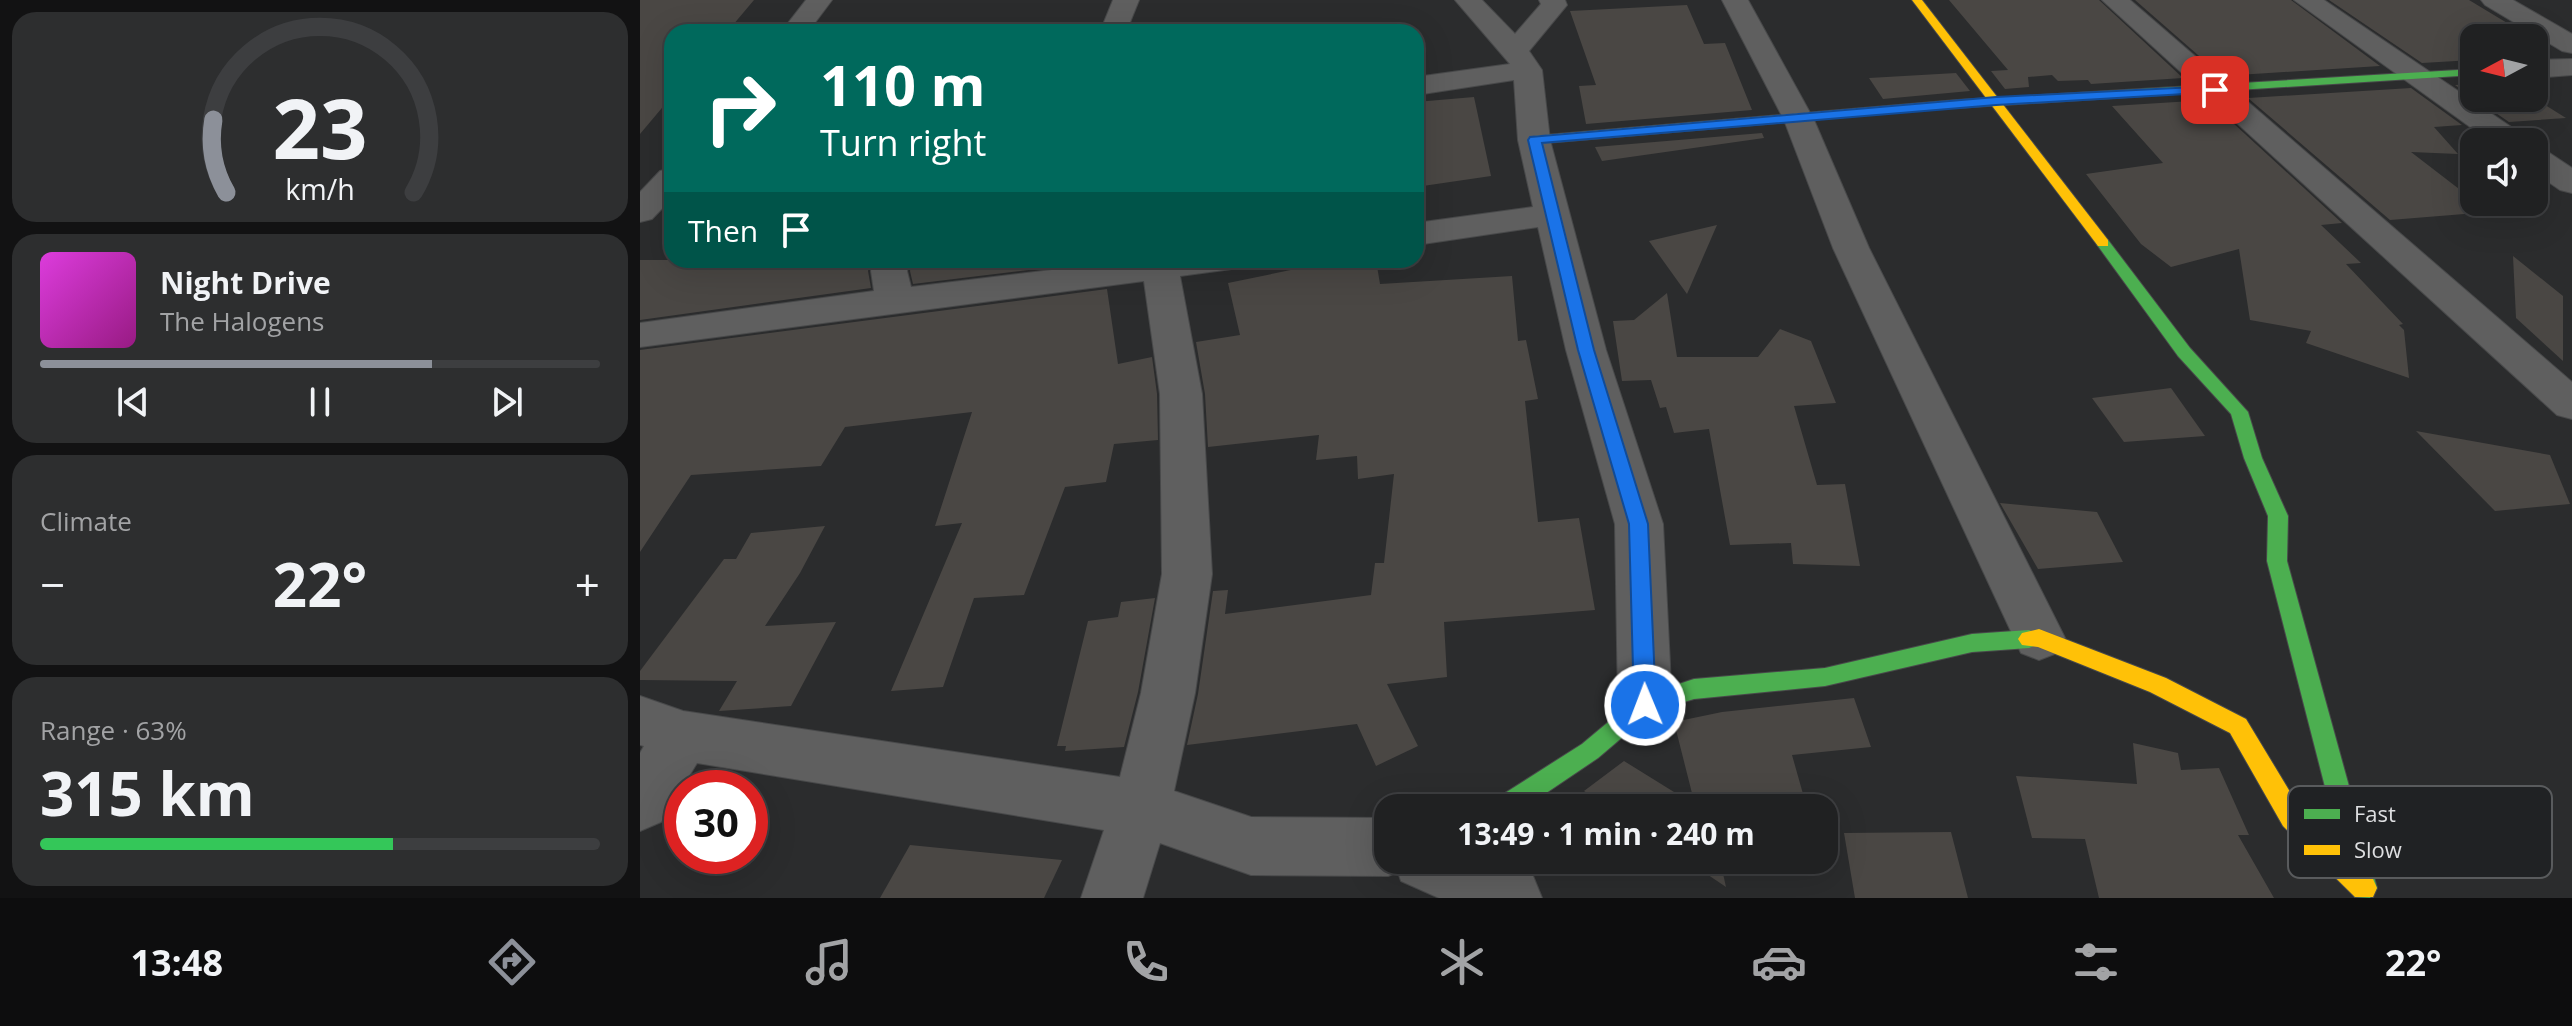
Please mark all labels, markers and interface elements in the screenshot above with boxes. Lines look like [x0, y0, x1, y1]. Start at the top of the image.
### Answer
north arrow [2460, 24, 2548, 112]
map controls [2460, 24, 2548, 216]
text: 110 m [820, 46, 986, 122]
icon: right [688, 56, 792, 160]
pin [2181, 56, 2249, 124]
icon: arrive [2193, 68, 2237, 112]
text: 23 [272, 69, 368, 182]
text: Turn right [820, 118, 986, 167]
button: sound [2460, 128, 2548, 216]
text: km/h [285, 169, 355, 208]
icon: arrive [774, 208, 818, 252]
text: Then [688, 210, 758, 251]
text: Night Drive [160, 262, 331, 303]
text: The Halogens [160, 303, 325, 339]
icon: previous [111, 380, 155, 424]
icon: pause [298, 380, 342, 424]
icon: next [485, 380, 529, 424]
text: Climate [40, 503, 132, 539]
text: 22° [273, 543, 367, 625]
text: − [40, 554, 65, 614]
text: + [575, 554, 600, 614]
position arrow [1603, 663, 1687, 747]
text: Range · 63% [40, 712, 187, 748]
text: 315 km [40, 752, 255, 834]
speed limit sign: 30 [664, 770, 768, 874]
legend [2288, 786, 2552, 878]
text: Fast [2354, 798, 2396, 828]
text: 13:49 · 1 min · 240 m [1457, 813, 1755, 854]
text: Slow [2354, 834, 2402, 864]
icon: directions [484, 934, 540, 990]
icon: music [801, 934, 857, 990]
icon: phone [1118, 934, 1174, 990]
icon: climate [1434, 934, 1490, 990]
icon: car [1751, 934, 1807, 990]
icon: filters [2068, 934, 2124, 990]
text: 13:48 [130, 938, 223, 987]
text: 22° [2385, 938, 2442, 987]

